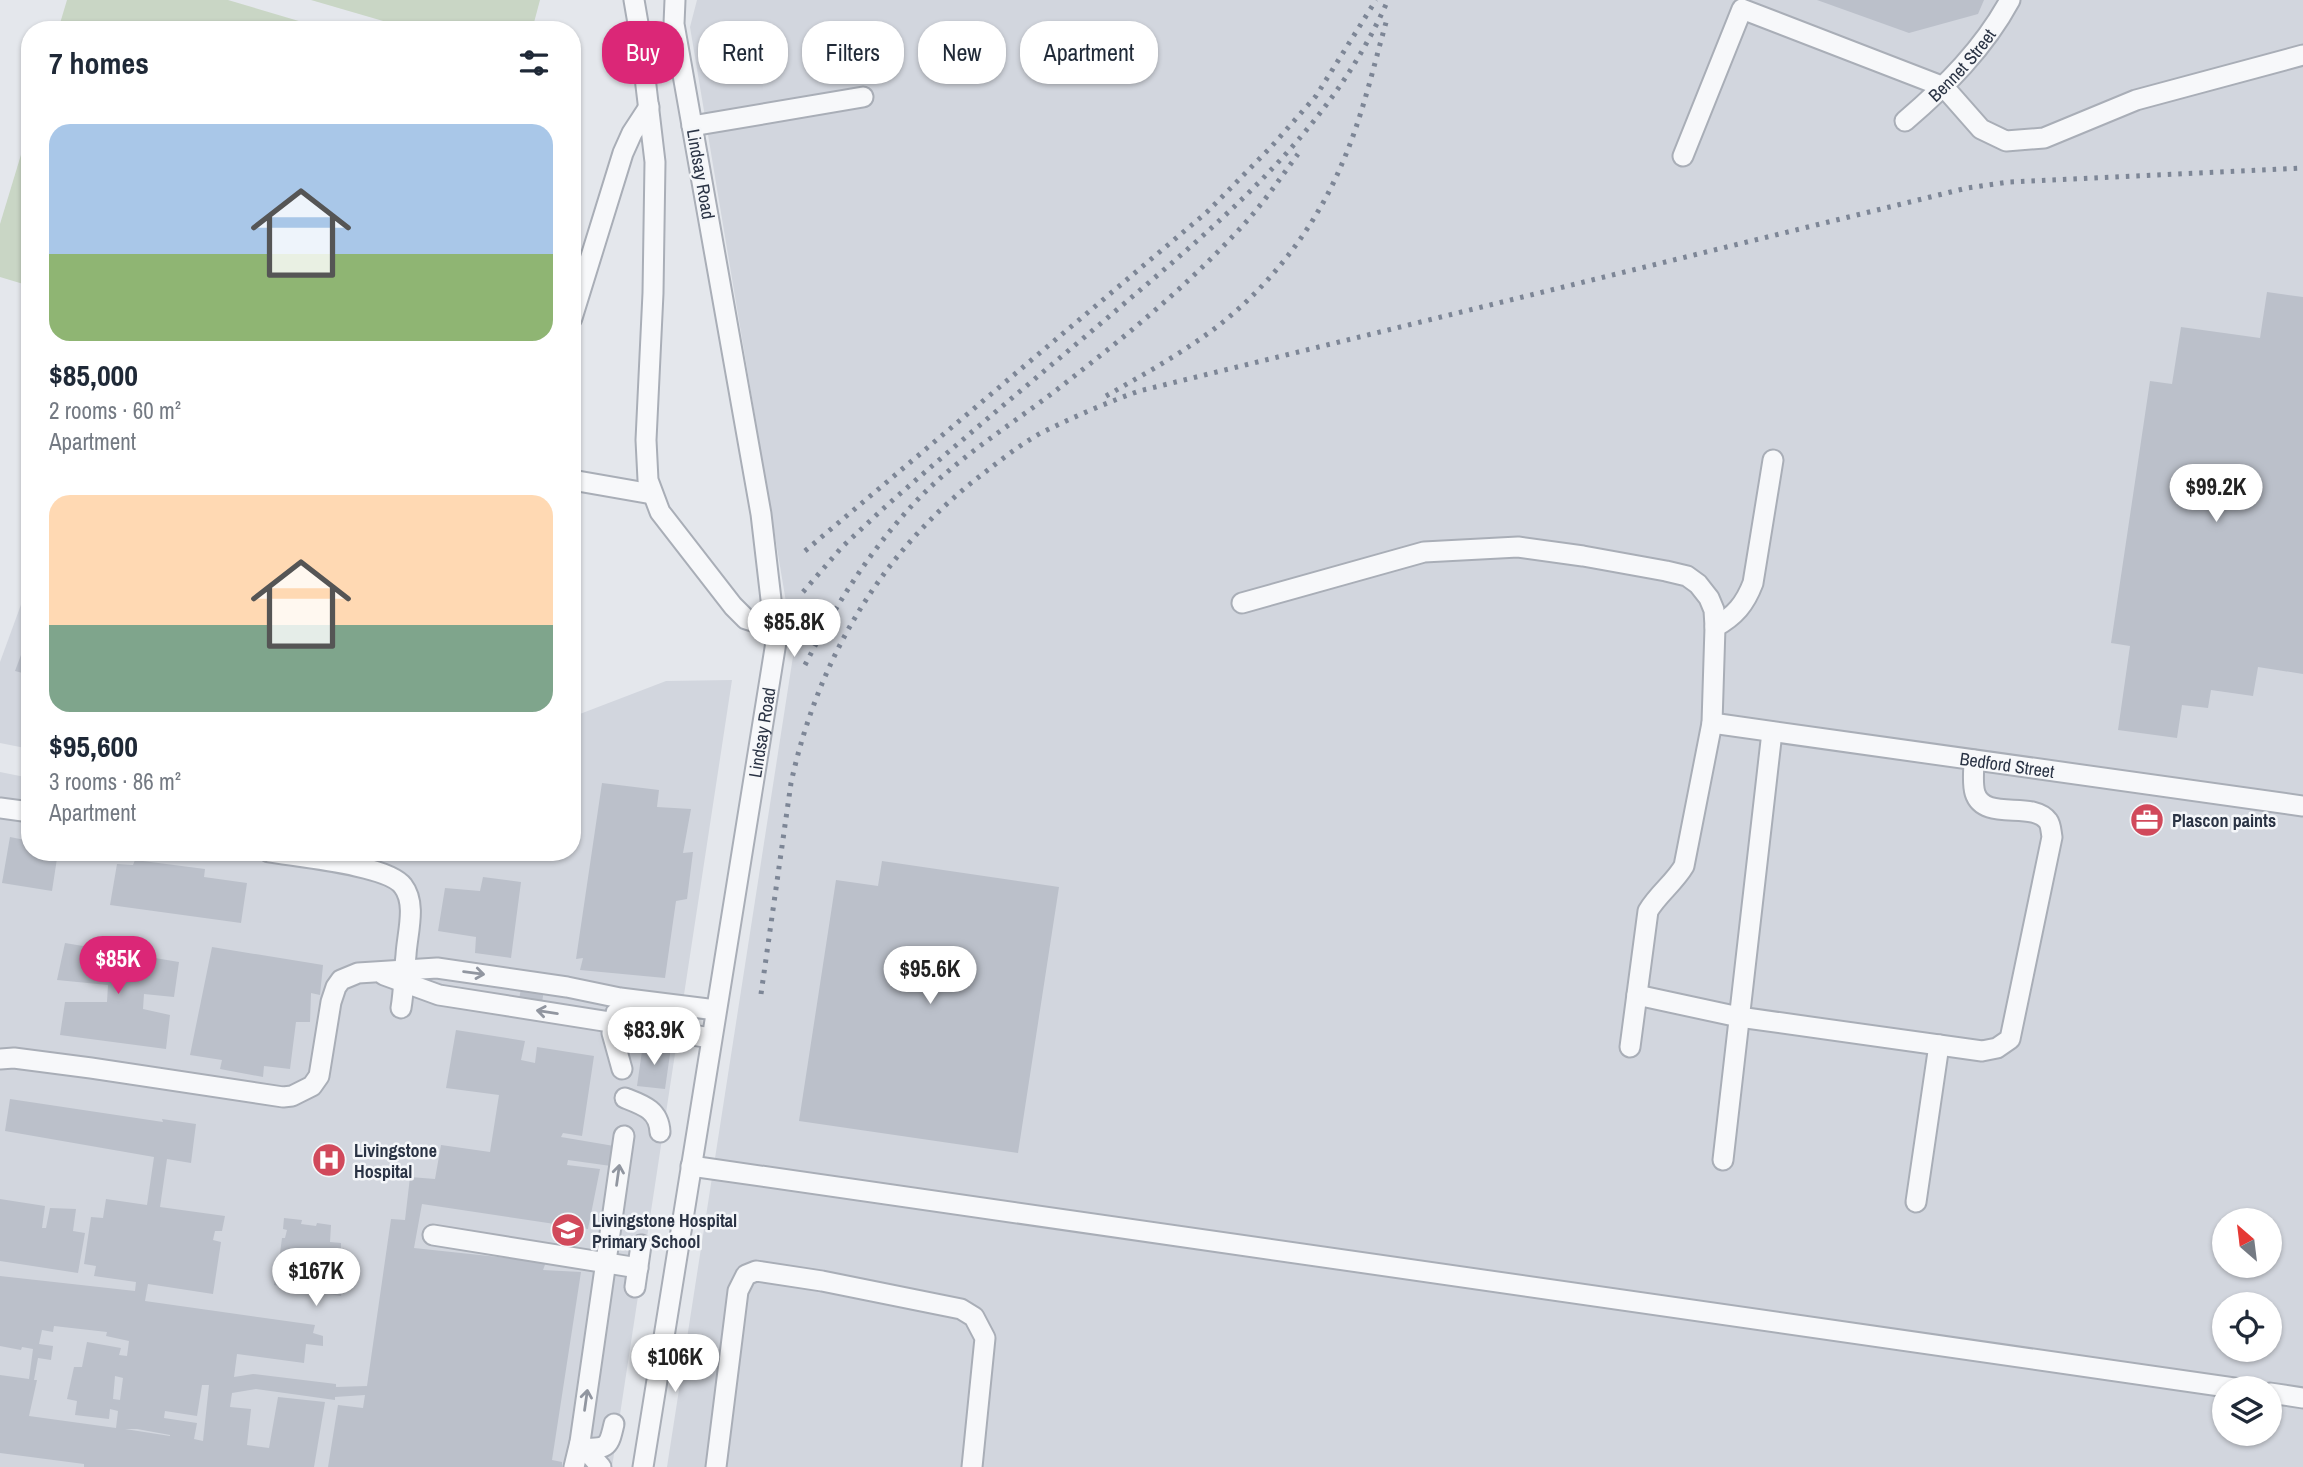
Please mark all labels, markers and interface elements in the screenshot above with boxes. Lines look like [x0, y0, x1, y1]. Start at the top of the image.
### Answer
chip: Buy [602, 21, 684, 84]
chip: Rent [698, 21, 788, 84]
chip: Filters [802, 21, 904, 84]
chip: New [918, 21, 1006, 84]
chip: Apartment [1020, 21, 1158, 84]
street label: Bennet Street [1922, 23, 2001, 107]
text: 7 homes [49, 43, 149, 83]
icon: filters [515, 44, 553, 82]
street label: Lindsay Road [681, 127, 721, 221]
icon: home [238, 170, 364, 296]
text: $85,000 [49, 355, 138, 395]
text: 2 rooms · 60 m² [49, 395, 181, 426]
text: Apartment [49, 426, 136, 457]
pin: $99.2K [2159, 464, 2273, 524]
text: $99.2K [2186, 471, 2246, 502]
icon: home [238, 541, 364, 667]
pin: $85.8K [737, 600, 851, 659]
text: $85.8K [764, 606, 824, 637]
street label: Lindsay Road [742, 685, 781, 779]
text: $95,600 [49, 726, 138, 766]
street label: Bedford Street [1958, 745, 2056, 783]
text: 3 rooms · 86 m² [49, 766, 181, 797]
text: Apartment [49, 797, 136, 828]
office icon: Plascon paints [2128, 801, 2166, 839]
place label: Plascon paints [2172, 808, 2276, 833]
pin: $85K [77, 936, 159, 996]
text: $85K [95, 943, 141, 974]
pin: $95.6K [873, 946, 987, 1006]
text: $95.6K [900, 953, 960, 984]
one-way arrow [462, 966, 484, 979]
one-way arrow [536, 1005, 559, 1018]
pin: $83.9K [597, 1007, 711, 1067]
text: $83.9K [624, 1014, 684, 1045]
place label: Livingstone Hospital [354, 1138, 437, 1184]
hospital icon: Livingstone Hospital [310, 1141, 348, 1179]
one-way arrow [612, 1164, 625, 1187]
place label: Livingstone Hospital Primary School [592, 1208, 737, 1254]
north arrow [2212, 1208, 2282, 1278]
map controls [2212, 1208, 2282, 1446]
school or university icon: Livingstone Hospital Primary School [549, 1211, 587, 1249]
pin: $167K [267, 1248, 365, 1308]
text: $167K [288, 1255, 344, 1286]
button: locate [2212, 1292, 2282, 1362]
pin: $106K [626, 1334, 724, 1394]
text: $106K [647, 1341, 703, 1372]
button: layers [2212, 1376, 2282, 1446]
one-way arrow [580, 1389, 593, 1412]

